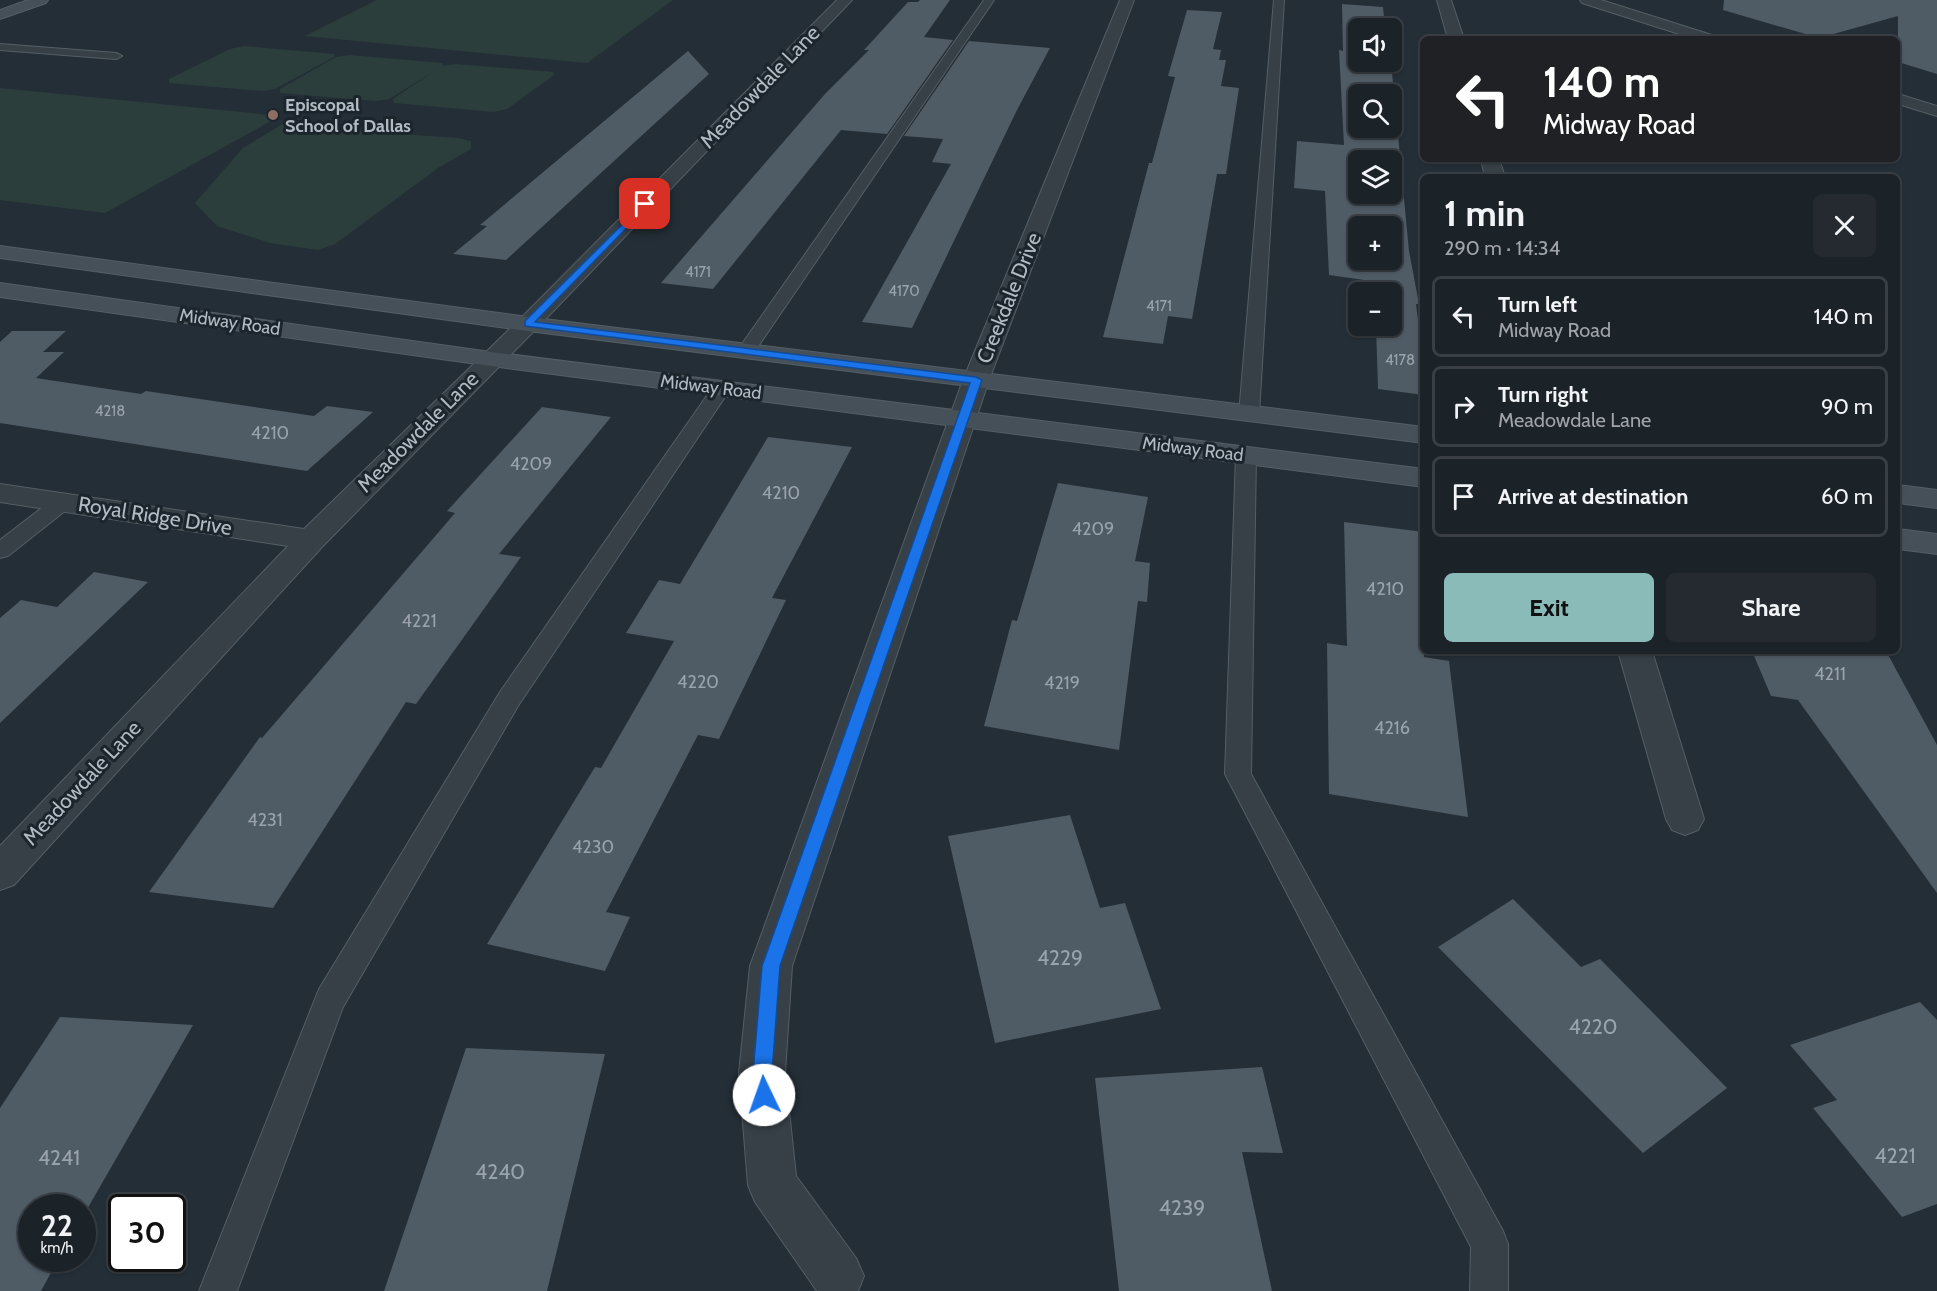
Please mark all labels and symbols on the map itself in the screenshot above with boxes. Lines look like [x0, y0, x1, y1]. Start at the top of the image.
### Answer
street label: Meadowdale Lane [695, 20, 825, 153]
place label: Episcopal School of Dallas [285, 94, 411, 137]
marker: Episcopal School of Dallas [266, 108, 280, 122]
pin [619, 178, 670, 229]
street label: Creekdale Drive [971, 229, 1046, 367]
house number: 4171 [685, 263, 711, 281]
house number: 4170 [888, 282, 920, 300]
house number: 4171 [1146, 297, 1172, 315]
street label: Midway Road [178, 304, 282, 340]
house number: 4178 [1385, 351, 1415, 369]
street label: Meadowdale Lane [352, 366, 484, 497]
street label: Midway Road [659, 370, 763, 404]
house number: 4218 [95, 402, 125, 420]
house number: 4210 [251, 422, 289, 444]
street label: Midway Road [1141, 432, 1245, 466]
house number: 4209 [510, 453, 552, 475]
house number: 4210 [762, 482, 800, 504]
street label: Royal Ridge Drive [76, 491, 234, 540]
house number: 4209 [1072, 518, 1114, 540]
house number: 4210 [1366, 578, 1404, 600]
house number: 4221 [401, 610, 437, 632]
house number: 4211 [1814, 663, 1846, 685]
house number: 4220 [677, 671, 719, 693]
house number: 4219 [1044, 672, 1080, 694]
street label: Meadowdale Lane [18, 715, 146, 850]
house number: 4216 [1374, 717, 1410, 739]
house number: 4231 [247, 809, 283, 831]
house number: 4230 [572, 836, 614, 858]
house number: 4229 [1037, 945, 1083, 970]
house number: 4220 [1569, 1014, 1617, 1039]
position arrow [732, 1063, 796, 1127]
house number: 4221 [1875, 1143, 1916, 1168]
house number: 4241 [38, 1145, 80, 1170]
house number: 4240 [475, 1159, 525, 1184]
speed limit sign: 30 [108, 1194, 186, 1272]
house number: 4239 [1159, 1195, 1205, 1220]

